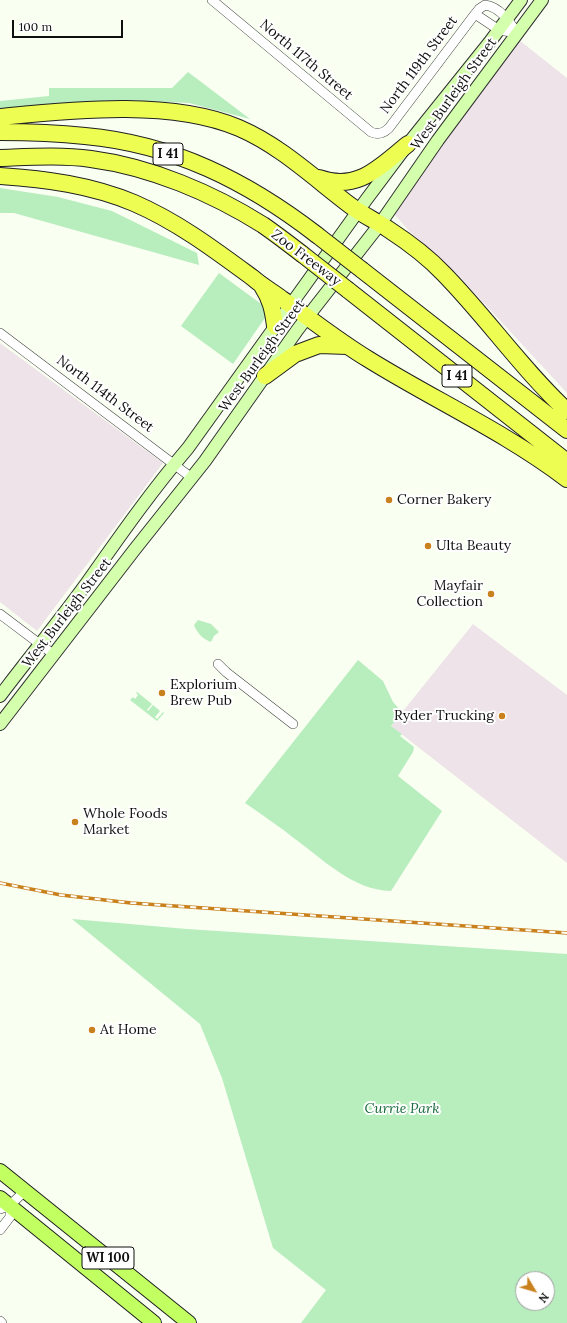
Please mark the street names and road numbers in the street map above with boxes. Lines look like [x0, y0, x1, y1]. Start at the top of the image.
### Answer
street label: North 119th Street [377, 13, 461, 117]
street label: North 117th Street [256, 16, 356, 104]
street label: West Burleigh Street [408, 35, 500, 153]
road number: I 41 [153, 143, 183, 165]
street label: Zoo Freeway [268, 226, 344, 290]
street label: West Burleigh Street [216, 297, 308, 415]
street label: North 114th Street [53, 352, 157, 436]
road number: I 41 [442, 365, 472, 387]
street label: West Burleigh Street [19, 555, 115, 671]
road number: WI 100 [82, 1247, 134, 1269]

